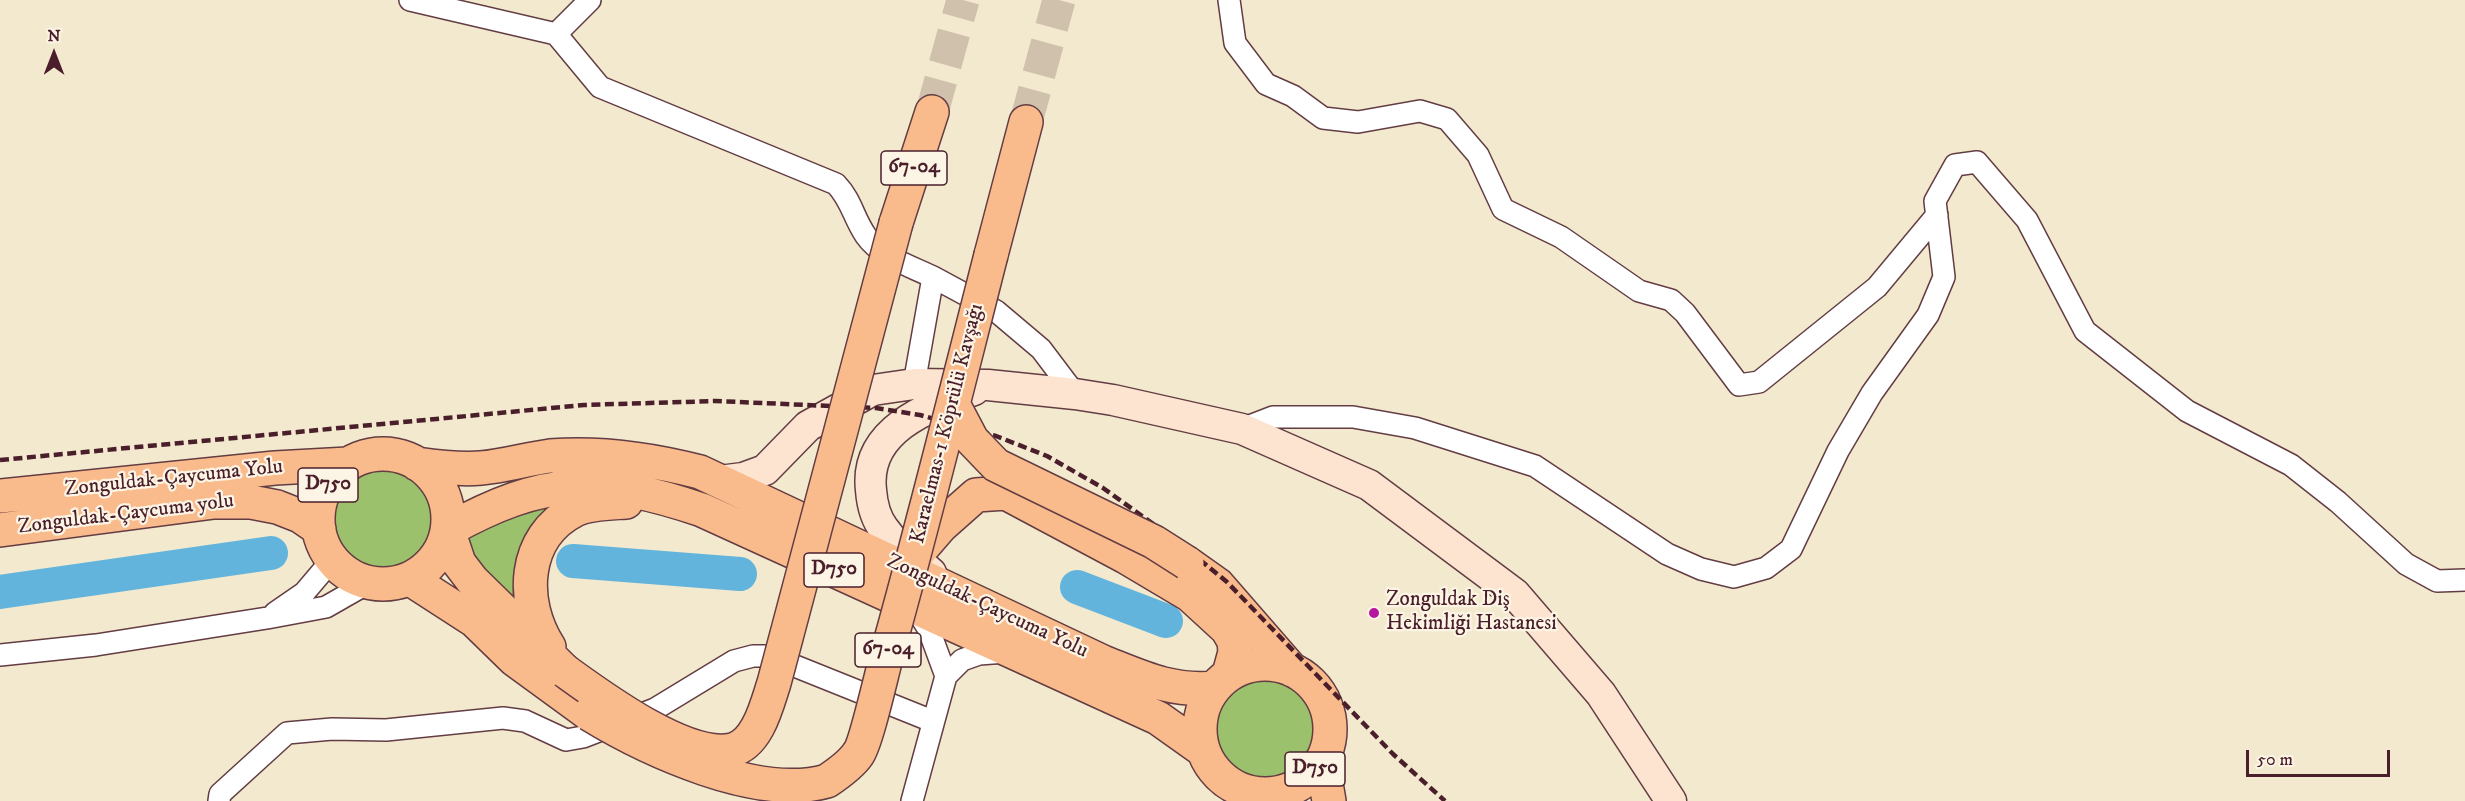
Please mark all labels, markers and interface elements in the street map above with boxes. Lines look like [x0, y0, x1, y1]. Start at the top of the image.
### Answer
north arrow [24, 24, 84, 84]
text: N [47, 26, 61, 46]
road number: 67-04 [881, 151, 947, 185]
street label: Karaelmas-1 Köprülü Kavşağı [906, 301, 990, 547]
street label: Zonguldak-Çaycuma Yolu [64, 455, 284, 503]
road number: D750 [298, 468, 358, 502]
street label: Zonguldak-Çaycuma yolu [17, 489, 235, 541]
street label: Zonguldak-Çaycuma Yolu [882, 549, 1092, 665]
road number: D750 [804, 553, 864, 587]
place label: Zonguldak Diş Hekimliği Hastanesi [1386, 588, 1557, 638]
marker: Zonguldak Diş Hekimliği Hastanesi [1367, 606, 1381, 620]
road number: 67-04 [855, 633, 921, 667]
scale bar [2249, 738, 2393, 776]
text: 50 m [2257, 749, 2293, 771]
road number: D750 [1285, 752, 1345, 786]

